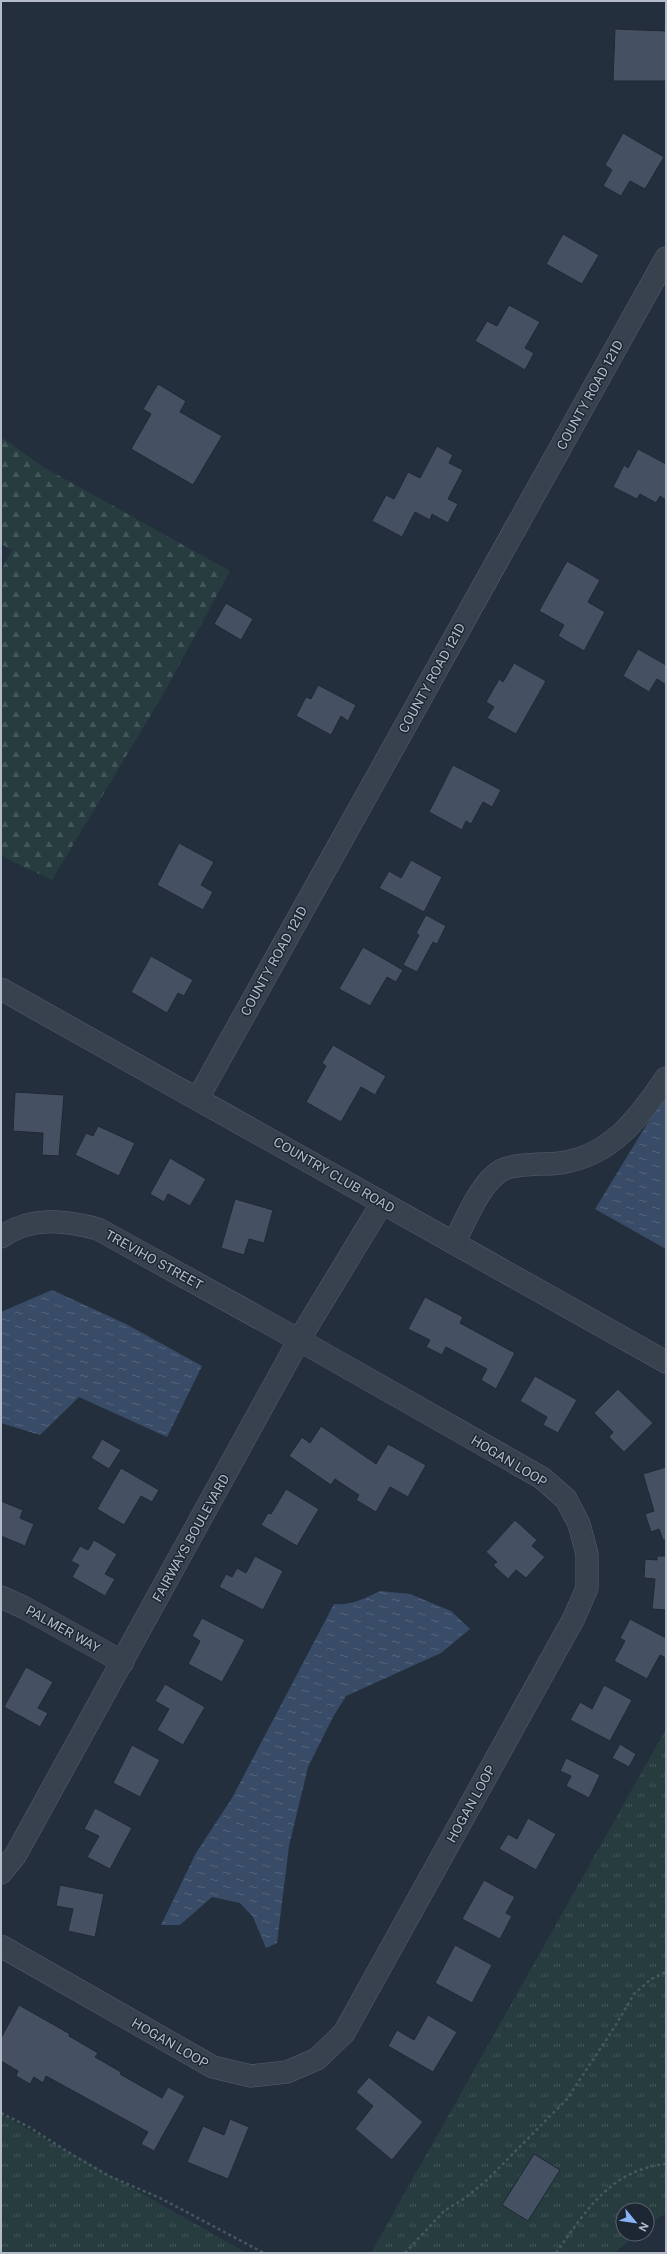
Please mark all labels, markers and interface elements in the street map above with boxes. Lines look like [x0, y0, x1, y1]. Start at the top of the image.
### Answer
street label: COUNTY ROAD 121D [554, 338, 626, 452]
street label: COUNTY ROAD 121D [396, 621, 468, 735]
street label: COUNTY ROAD 121D [238, 904, 310, 1018]
street label: COUNTRY CLUB ROAD [271, 1134, 397, 1216]
street label: TREVIHO STREET [103, 1227, 205, 1293]
street label: HOGAN LOOP [468, 1432, 550, 1490]
street label: FAIRWAYS BOULEVARD [150, 1472, 232, 1604]
street label: PALMER WAY [23, 1602, 103, 1656]
street label: HOGAN LOOP [444, 1763, 498, 1845]
street label: HOGAN LOOP [129, 2015, 211, 2071]
north arrow [615, 2202, 655, 2242]
text: N [636, 2220, 651, 2234]

